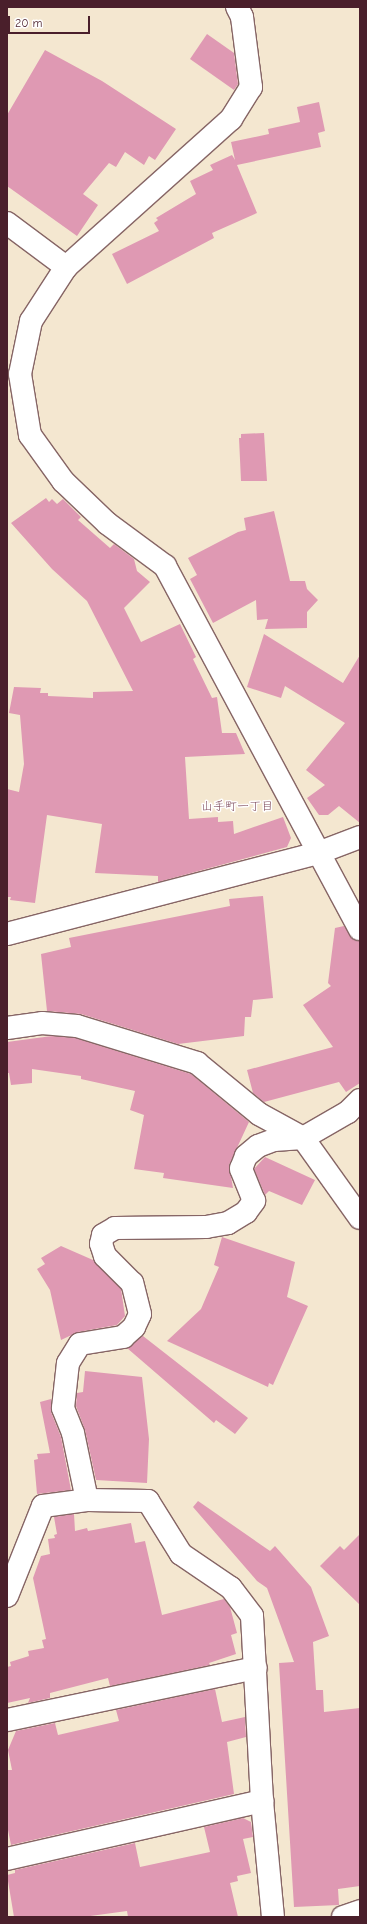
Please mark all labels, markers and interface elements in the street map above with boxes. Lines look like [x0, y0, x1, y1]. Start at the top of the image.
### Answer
scale bar [10, 8, 92, 34]
text: 20 m [15, 16, 43, 30]
district label: 山手町一丁目 [201, 800, 273, 814]

